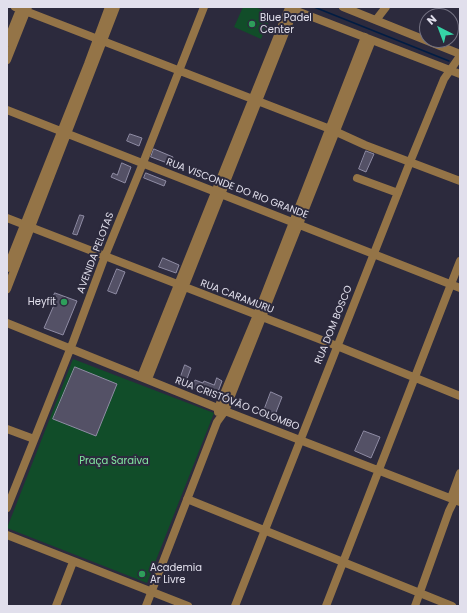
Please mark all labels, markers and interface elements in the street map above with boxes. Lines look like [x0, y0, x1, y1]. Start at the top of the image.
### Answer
north arrow [419, 8, 459, 48]
text: N [423, 11, 440, 29]
place label: Blue Padel Center [260, 12, 312, 36]
marker: Blue Padel Center [247, 19, 257, 29]
street label: RUA VISCONDE DO RIO GRANDE [164, 156, 310, 222]
street label: AVENIDA PELOTAS [75, 211, 117, 295]
street label: RUA CARAMURU [199, 277, 275, 317]
street label: RUA DOM BOSCO [313, 284, 355, 366]
place label: Heyfit [28, 296, 56, 308]
marker: Heyfit [59, 297, 69, 307]
street label: RUA CRISTÓVÃO COLOMBO [173, 375, 301, 433]
park label: Praça Saraiva [79, 455, 149, 467]
place label: Academia Ar Livre [150, 562, 202, 586]
marker: Academia Ar Livre [137, 569, 147, 579]

